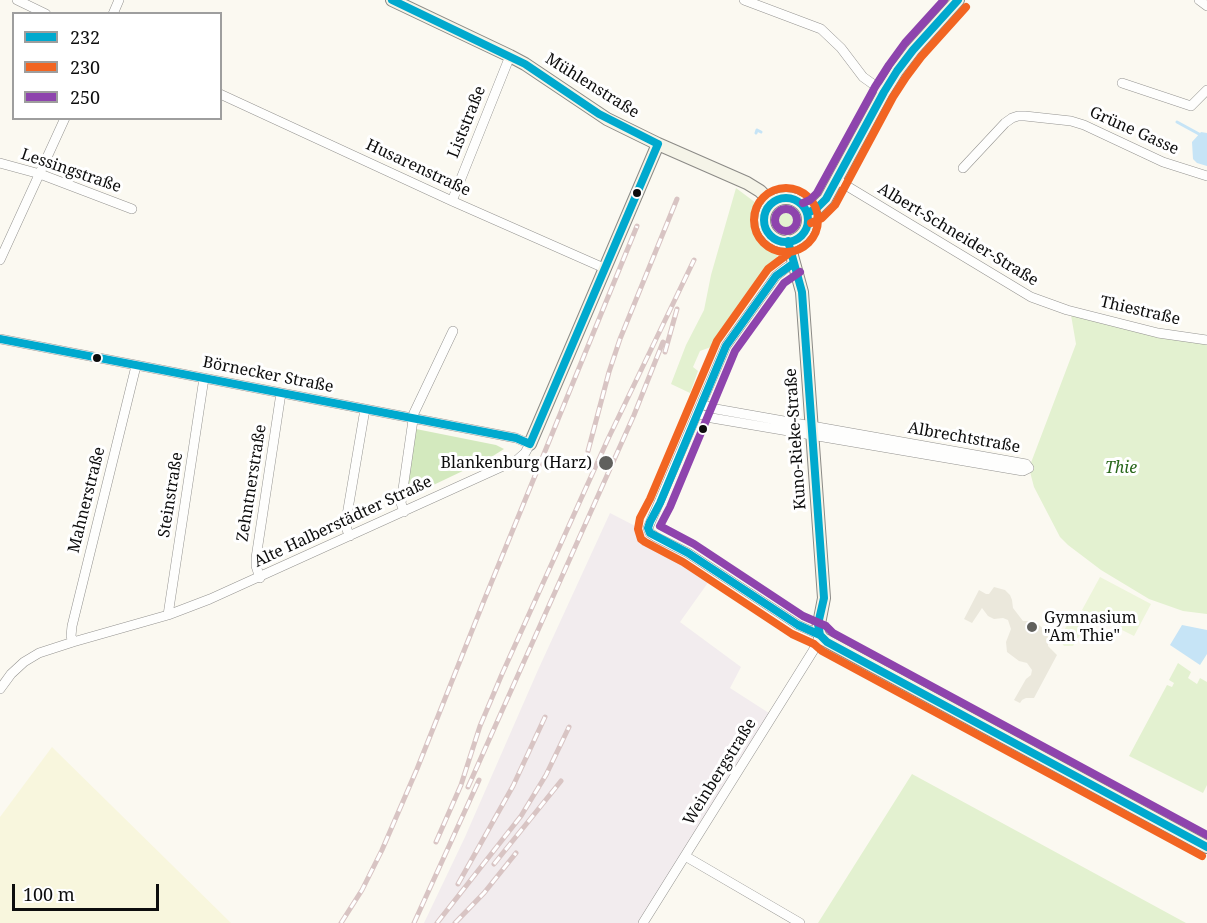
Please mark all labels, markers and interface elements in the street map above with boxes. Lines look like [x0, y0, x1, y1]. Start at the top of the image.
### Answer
legend [12, 12, 222, 120]
text: 232 [70, 25, 100, 49]
street label: Mühlenstraße [541, 49, 643, 123]
text: 230 [70, 55, 100, 79]
street label: Liststraße [444, 83, 490, 161]
text: 250 [70, 85, 100, 109]
street label: Grüne Gasse [1086, 103, 1182, 159]
street label: Husarenstraße [363, 135, 473, 201]
street label: Lessingstraße [18, 145, 124, 197]
street label: Albert-Schneider-Straße [874, 179, 1042, 291]
unlabelled marker [631, 187, 643, 199]
street label: Thiestraße [1098, 292, 1182, 330]
unlabelled marker [91, 352, 103, 364]
street label: Börnecker Straße [201, 353, 335, 397]
street label: Kuno-Rieke-Straße [781, 368, 811, 510]
street label: Albrechtstraße [906, 419, 1022, 457]
street label: Zehntnerstraße [233, 423, 271, 543]
unlabelled marker [697, 423, 709, 435]
street label: Mahnerstraße [65, 445, 109, 555]
street label: Steinstraße [155, 451, 187, 539]
place label: Blankenburg (Harz) [441, 453, 592, 473]
marker: Blankenburg (Harz) [597, 454, 615, 472]
park label: Thie [1105, 458, 1137, 478]
street label: Alte Halberstädter Straße [251, 472, 435, 572]
place label: Gymnasium "Am Thie" [1044, 608, 1137, 646]
marker: Gymnasium "Am Thie" [1025, 620, 1039, 634]
street label: Weinbergstraße [679, 715, 761, 829]
scale bar [15, 872, 162, 910]
text: 100 m [23, 882, 75, 906]

